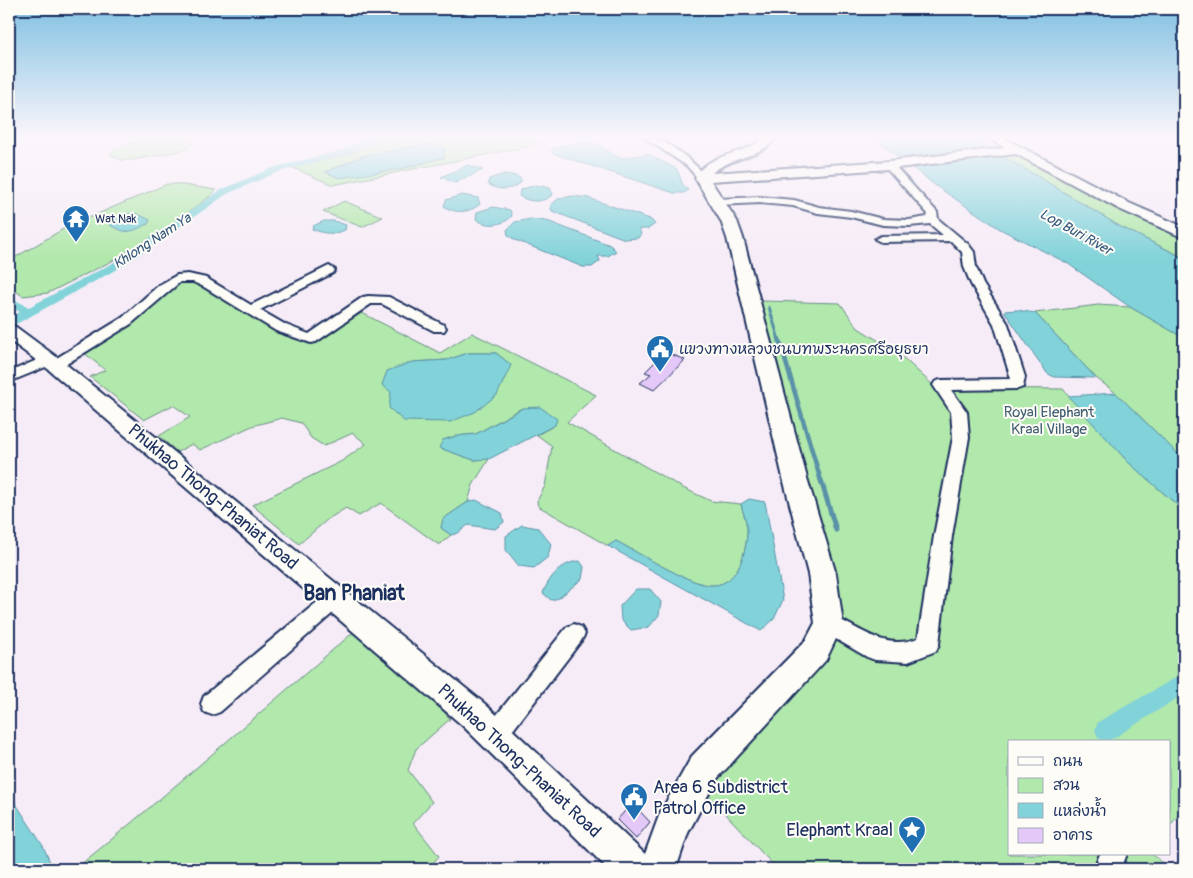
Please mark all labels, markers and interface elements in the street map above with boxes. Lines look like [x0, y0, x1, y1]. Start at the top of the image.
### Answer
temple icon: Wat Nak [61, 204, 91, 243]
water label: Lop Buri River [1037, 205, 1117, 260]
water label: Khlong Nam Ya [110, 209, 195, 272]
place label: Wat Nak [95, 212, 137, 227]
public building icon: แขวงทางหลวงชนบทพระนครศรีอยุธยา [645, 334, 675, 373]
place label: แขวงทางหลวงชนบทพระนครศรีอยุธยา [679, 340, 929, 360]
park label: Royal Elephant Kraal Village [1004, 403, 1095, 439]
street label: Phukhao Thong-Phaniat Road [123, 419, 303, 575]
district label: Ban Phaniat [303, 580, 405, 607]
street label: Phukhao Thong-Phaniat Road [432, 679, 606, 843]
legend [1008, 740, 1170, 856]
text: ถนน [1053, 752, 1082, 771]
place label: Area 6 Subdistrict Patrol Office [653, 776, 789, 820]
text: สวน [1053, 776, 1080, 795]
public building icon: Area 6 Subdistrict Patrol Office [619, 782, 649, 821]
text: แหล่งน้ำ [1053, 797, 1107, 821]
place icon: Elephant Kraal [897, 815, 927, 854]
place label: Elephant Kraal [786, 819, 893, 842]
text: อาคาร [1053, 826, 1093, 845]

